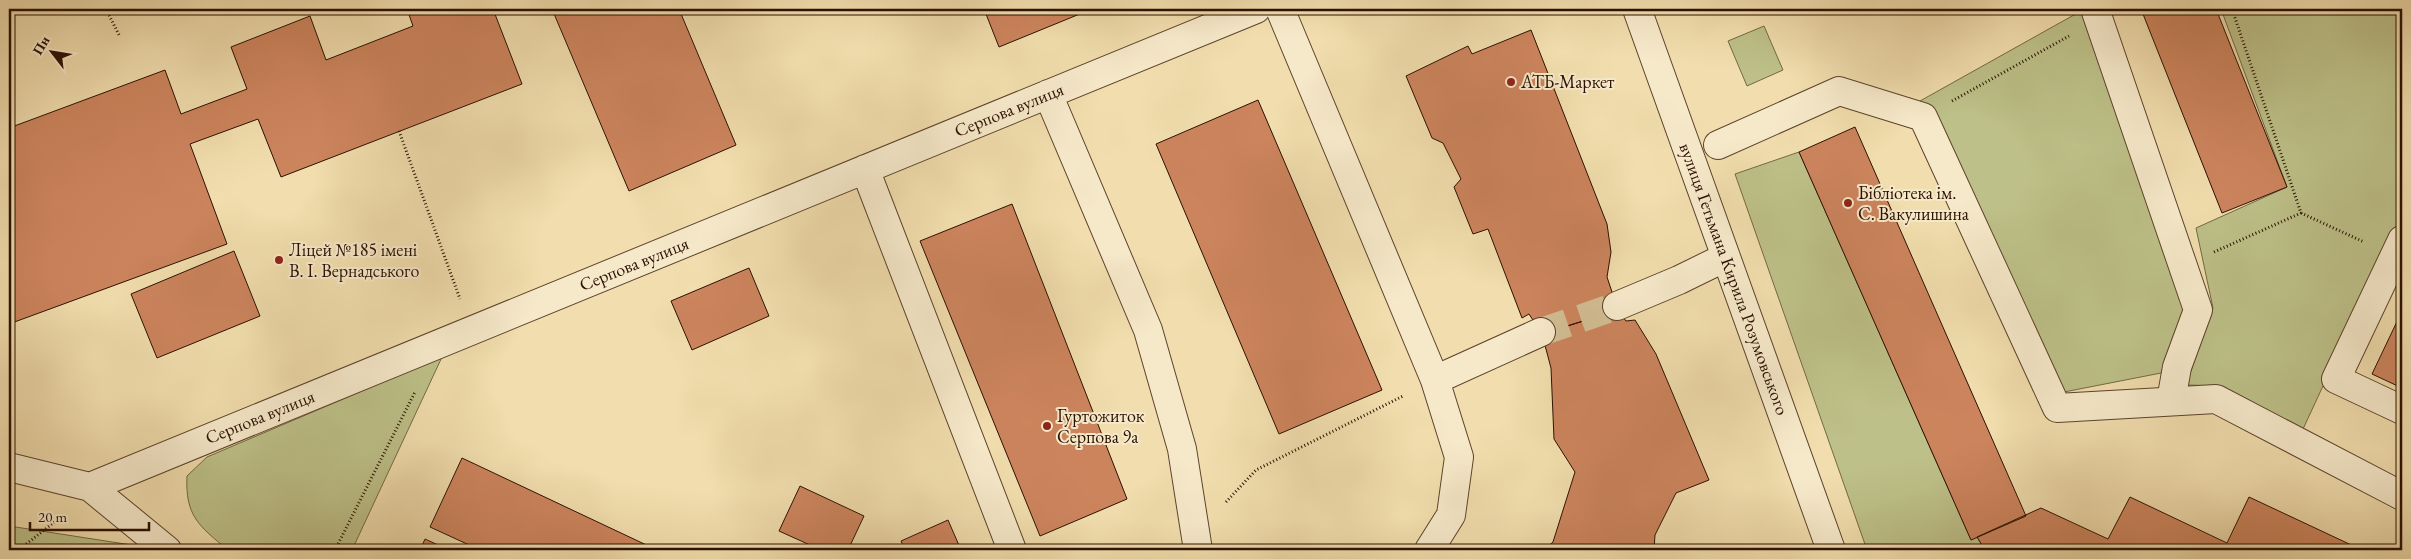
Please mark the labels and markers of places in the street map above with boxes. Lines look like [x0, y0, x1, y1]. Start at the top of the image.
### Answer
place label: АТБ-Маркет [1520, 70, 1615, 93]
marker: АТБ-Маркет [1505, 76, 1517, 88]
place label: Бібліотека ім. С. Вакулишина [1858, 181, 1970, 225]
marker: Бібліотека ім. С. Вакулишина [1842, 197, 1854, 209]
place label: Ліцей №185 імені В. І. Вернадського [289, 238, 419, 282]
marker: Ліцей №185 імені В. І. Вернадського [273, 254, 285, 266]
place label: Гуртожиток Серпова 9а [1057, 404, 1145, 448]
marker: Гуртожиток Серпова 9а [1041, 420, 1053, 432]

